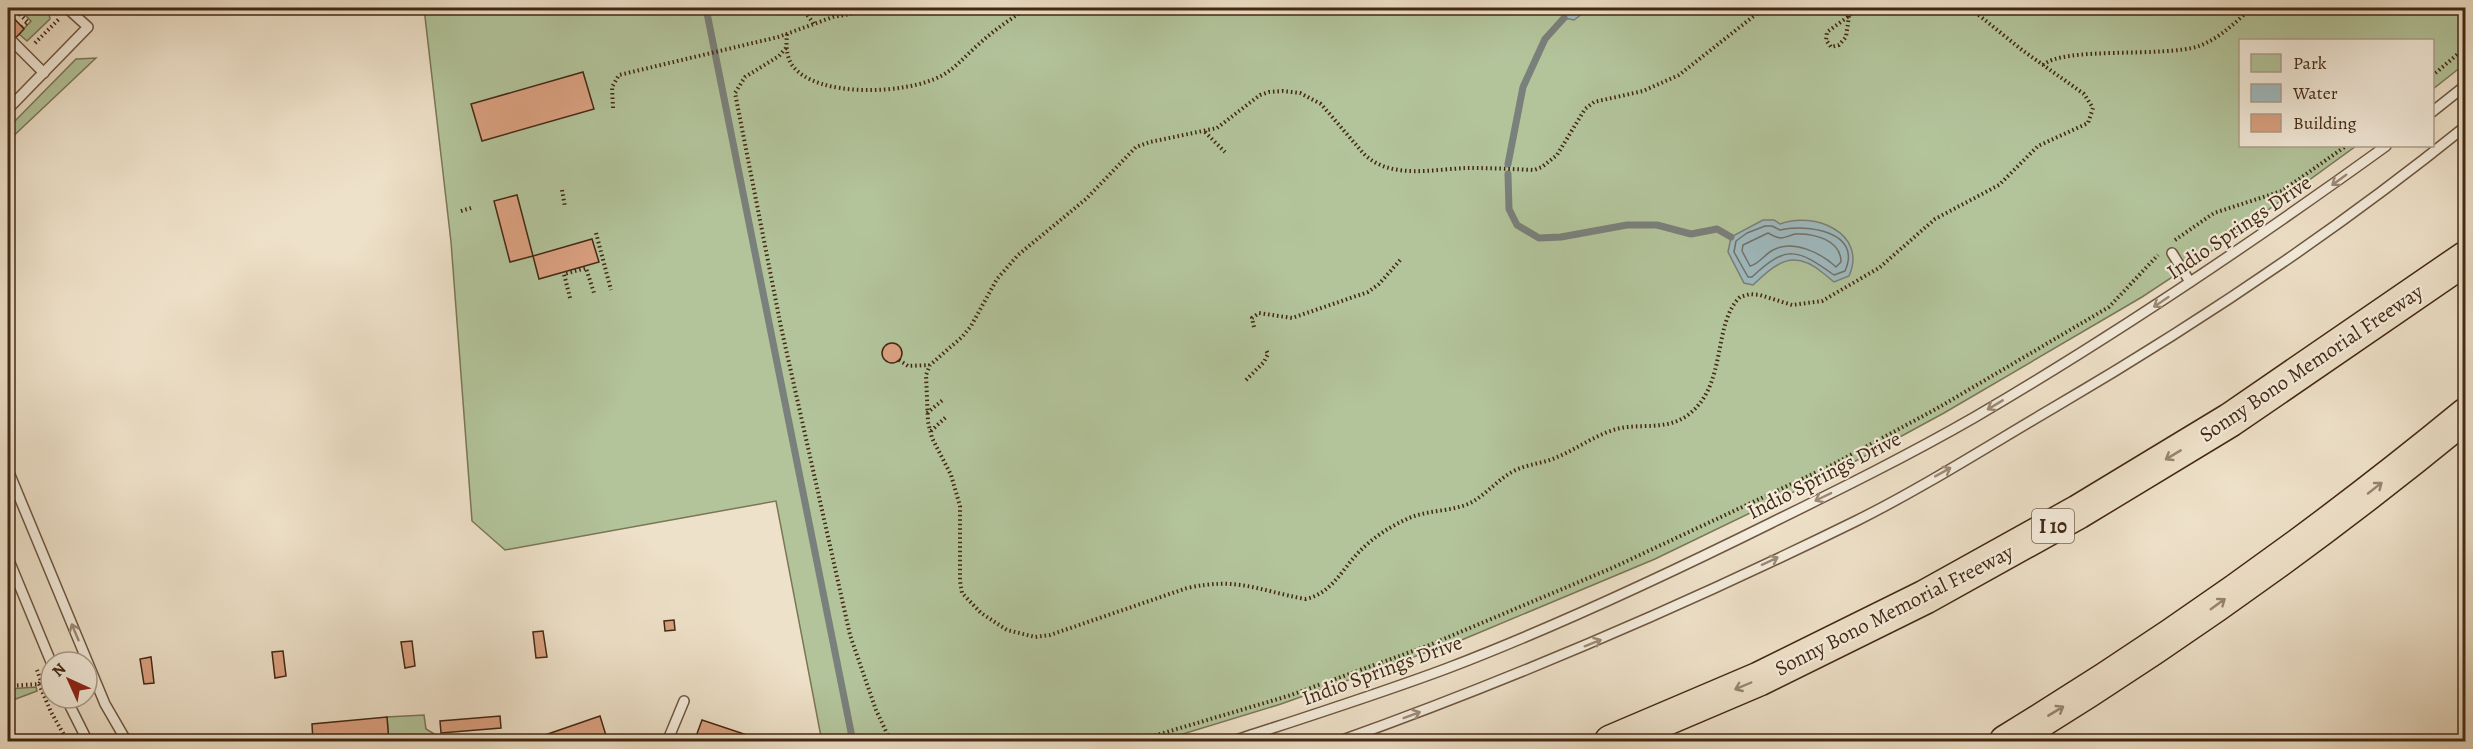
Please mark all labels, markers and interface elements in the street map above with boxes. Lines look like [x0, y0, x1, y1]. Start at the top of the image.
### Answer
legend [2239, 39, 2434, 147]
text: Park [2293, 51, 2327, 75]
text: Water [2292, 81, 2338, 105]
text: Building [2293, 111, 2357, 135]
street label: Indio Springs Drive [2161, 168, 2317, 286]
one-way arrow [2331, 174, 2347, 186]
street label: Sonny Bono Memorial Freeway [2194, 277, 2429, 448]
one-way arrow [2152, 295, 2169, 308]
one-way arrow [1987, 399, 2004, 411]
street label: Indio Springs Drive [1743, 424, 1905, 526]
one-way arrow [2165, 449, 2182, 461]
one-way arrow [1934, 466, 1951, 478]
one-way arrow [2367, 481, 2383, 494]
one-way arrow [1815, 492, 1833, 504]
road number: I 10 [2032, 509, 2074, 543]
street label: Sonny Bono Memorial Freeway [1770, 537, 2019, 682]
one-way arrow [1760, 554, 1778, 566]
one-way arrow [2210, 598, 2226, 610]
one-way arrow [69, 623, 80, 642]
street label: Indio Springs Drive [1298, 628, 1466, 712]
one-way arrow [1583, 637, 1602, 648]
north arrow [39, 650, 99, 710]
text: N [47, 658, 71, 682]
one-way arrow [1734, 681, 1752, 692]
one-way arrow [2047, 705, 2064, 717]
one-way arrow [1402, 708, 1420, 719]

